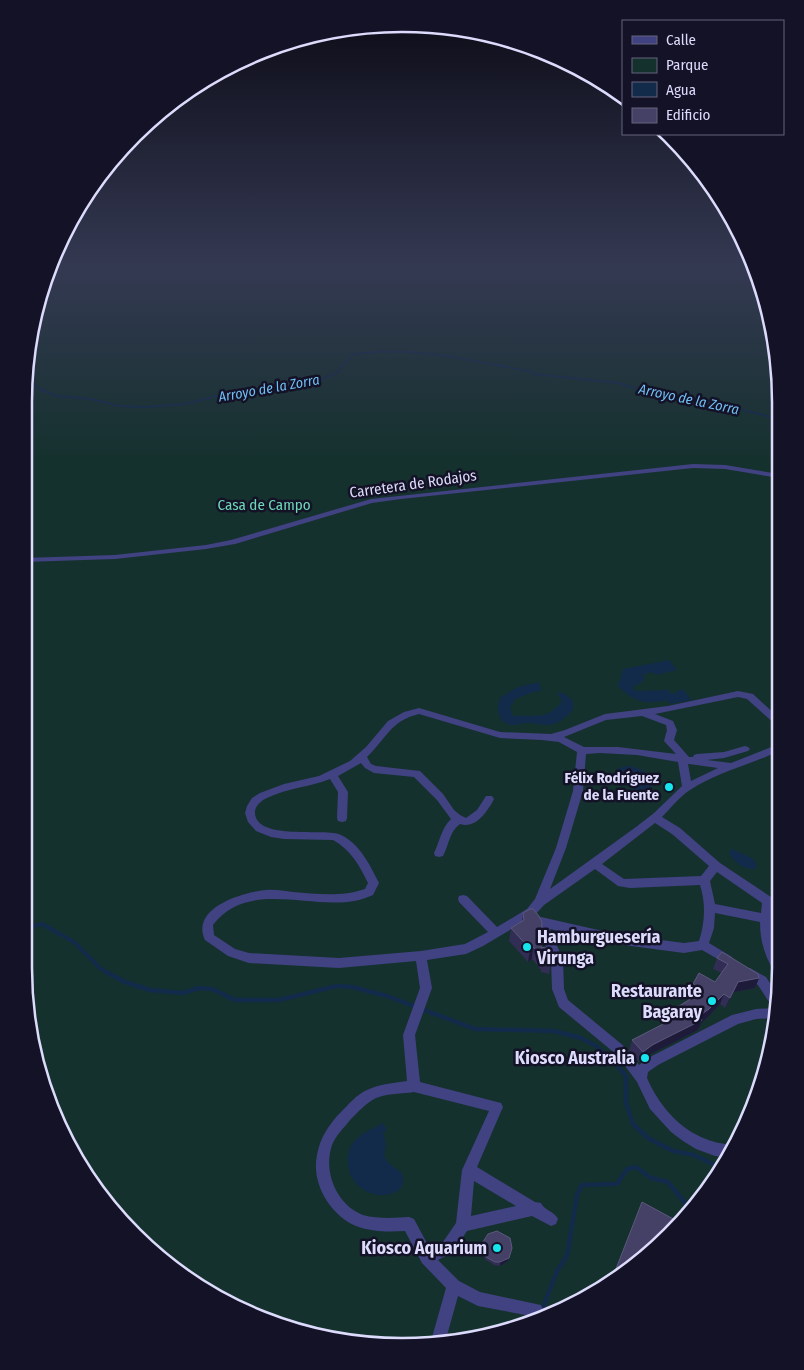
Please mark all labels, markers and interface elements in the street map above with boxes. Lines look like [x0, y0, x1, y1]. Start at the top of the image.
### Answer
legend [622, 20, 784, 135]
text: Calle [666, 31, 696, 49]
text: Parque [666, 56, 709, 74]
text: Agua [666, 81, 696, 99]
text: Edificio [666, 106, 711, 124]
water label: Arroyo de la Zorra [216, 371, 321, 406]
water label: Arroyo de la Zorra [636, 380, 741, 418]
street label: Carretera de Rodajos [348, 466, 478, 502]
park label: Casa de Campo [217, 496, 311, 514]
place label: Félix Rodríguez de la Fuente [565, 769, 660, 804]
marker: Félix Rodríguez de la Fuente [663, 781, 675, 793]
place label: Hamburguesería Virunga [536, 926, 661, 969]
marker: Hamburguesería Virunga [521, 941, 533, 953]
place label: Restaurante Bagaray [611, 980, 702, 1023]
marker: Restaurante Bagaray [706, 995, 718, 1007]
place label: Kiosco Australia [515, 1047, 635, 1069]
marker: Kiosco Australia [639, 1052, 651, 1064]
place label: Kiosco Aquarium [361, 1237, 487, 1259]
marker: Kiosco Aquarium [491, 1242, 503, 1254]

